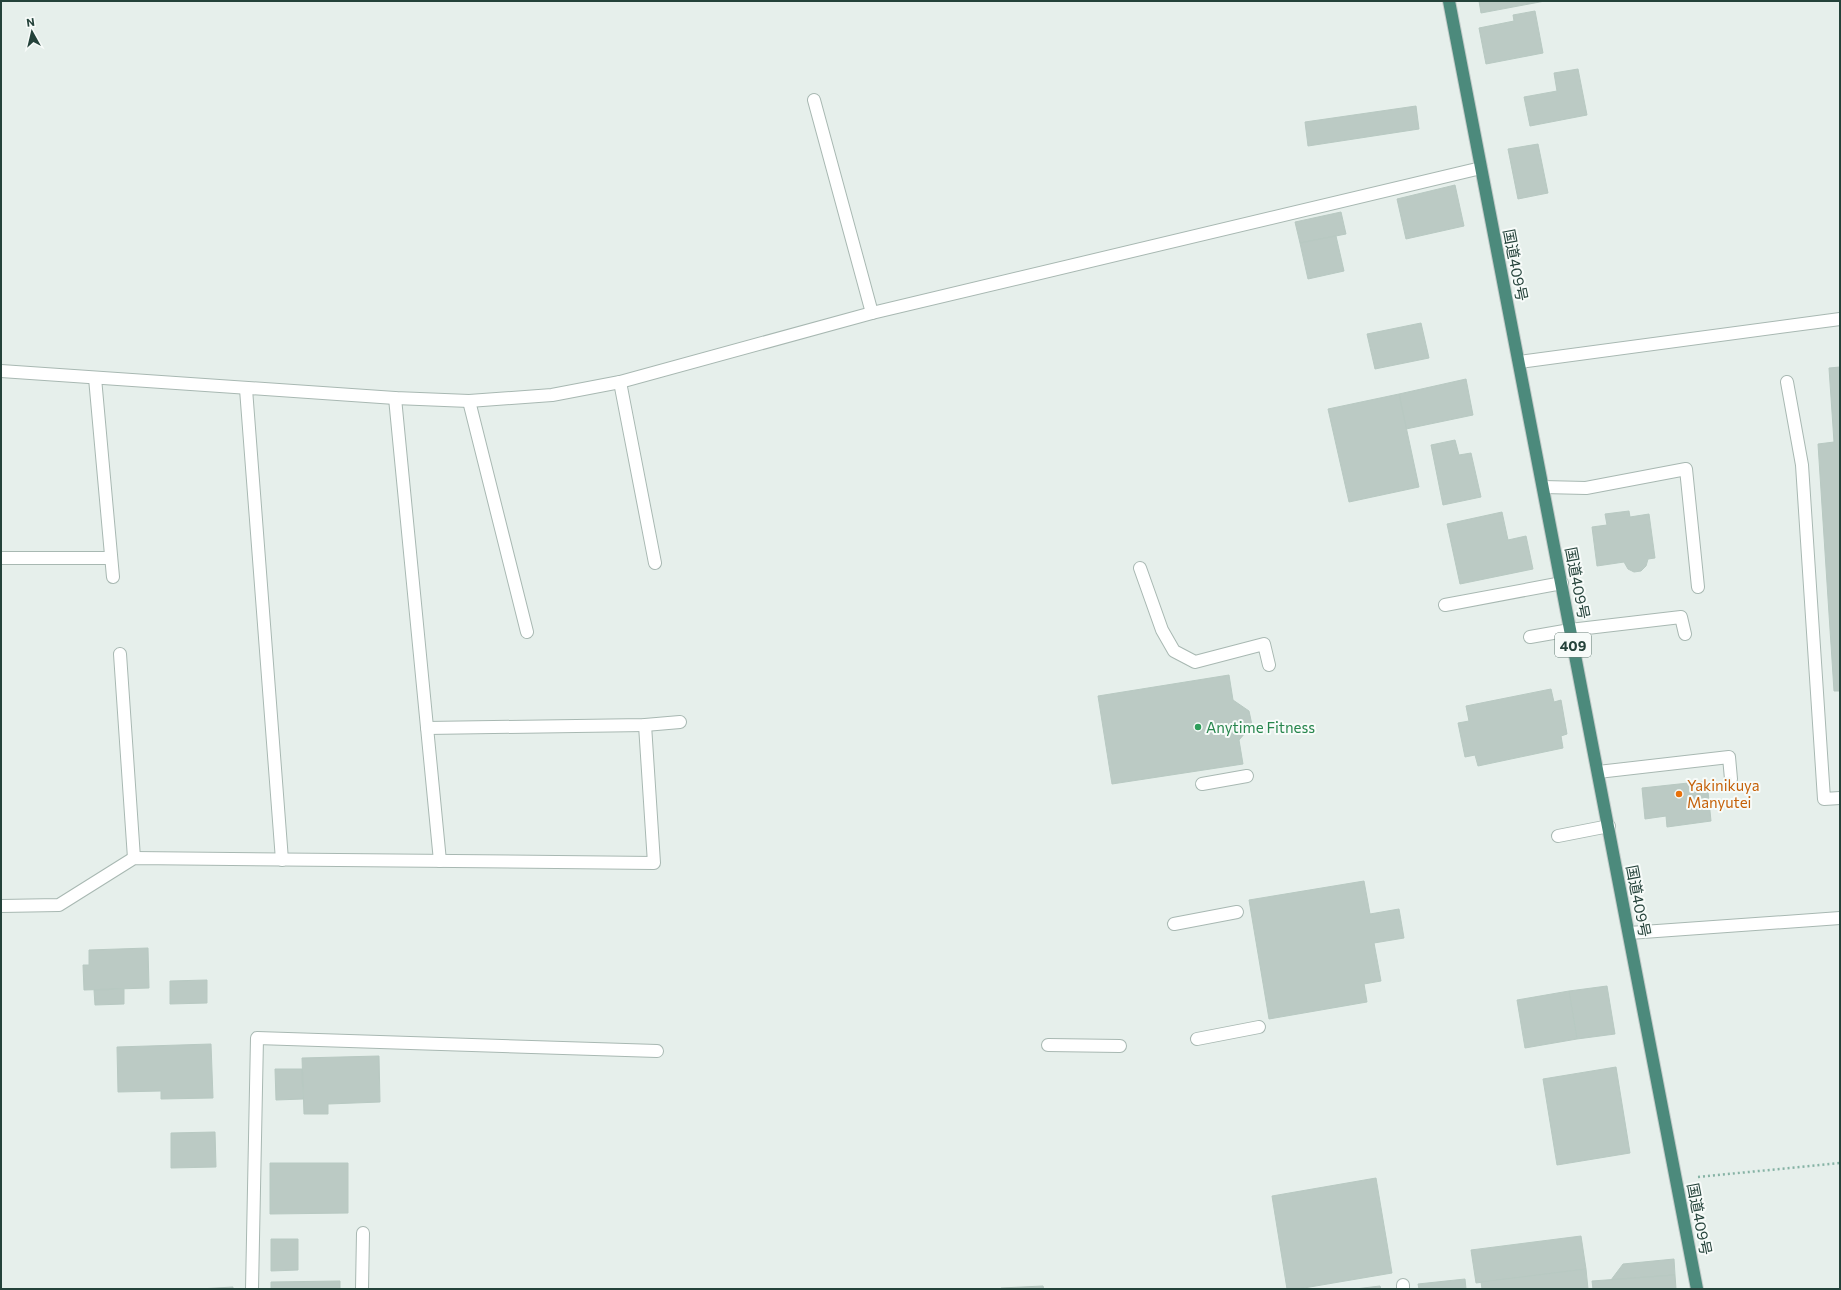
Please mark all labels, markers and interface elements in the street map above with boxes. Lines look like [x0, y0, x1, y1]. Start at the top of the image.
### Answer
north arrow [12, 12, 52, 52]
text: N [26, 15, 36, 29]
street label: 国道409号 [1500, 227, 1532, 303]
street label: 国道409号 [1562, 545, 1594, 621]
road number: 409 [1555, 633, 1591, 657]
place label: Anytime Fitness [1206, 718, 1315, 736]
marker: Anytime Fitness [1193, 722, 1203, 732]
place label: Yakinikuya Manyutei [1687, 776, 1760, 811]
marker: Yakinikuya Manyutei [1674, 789, 1684, 799]
street label: 国道409号 [1623, 863, 1655, 939]
street label: 国道409号 [1684, 1181, 1716, 1257]

